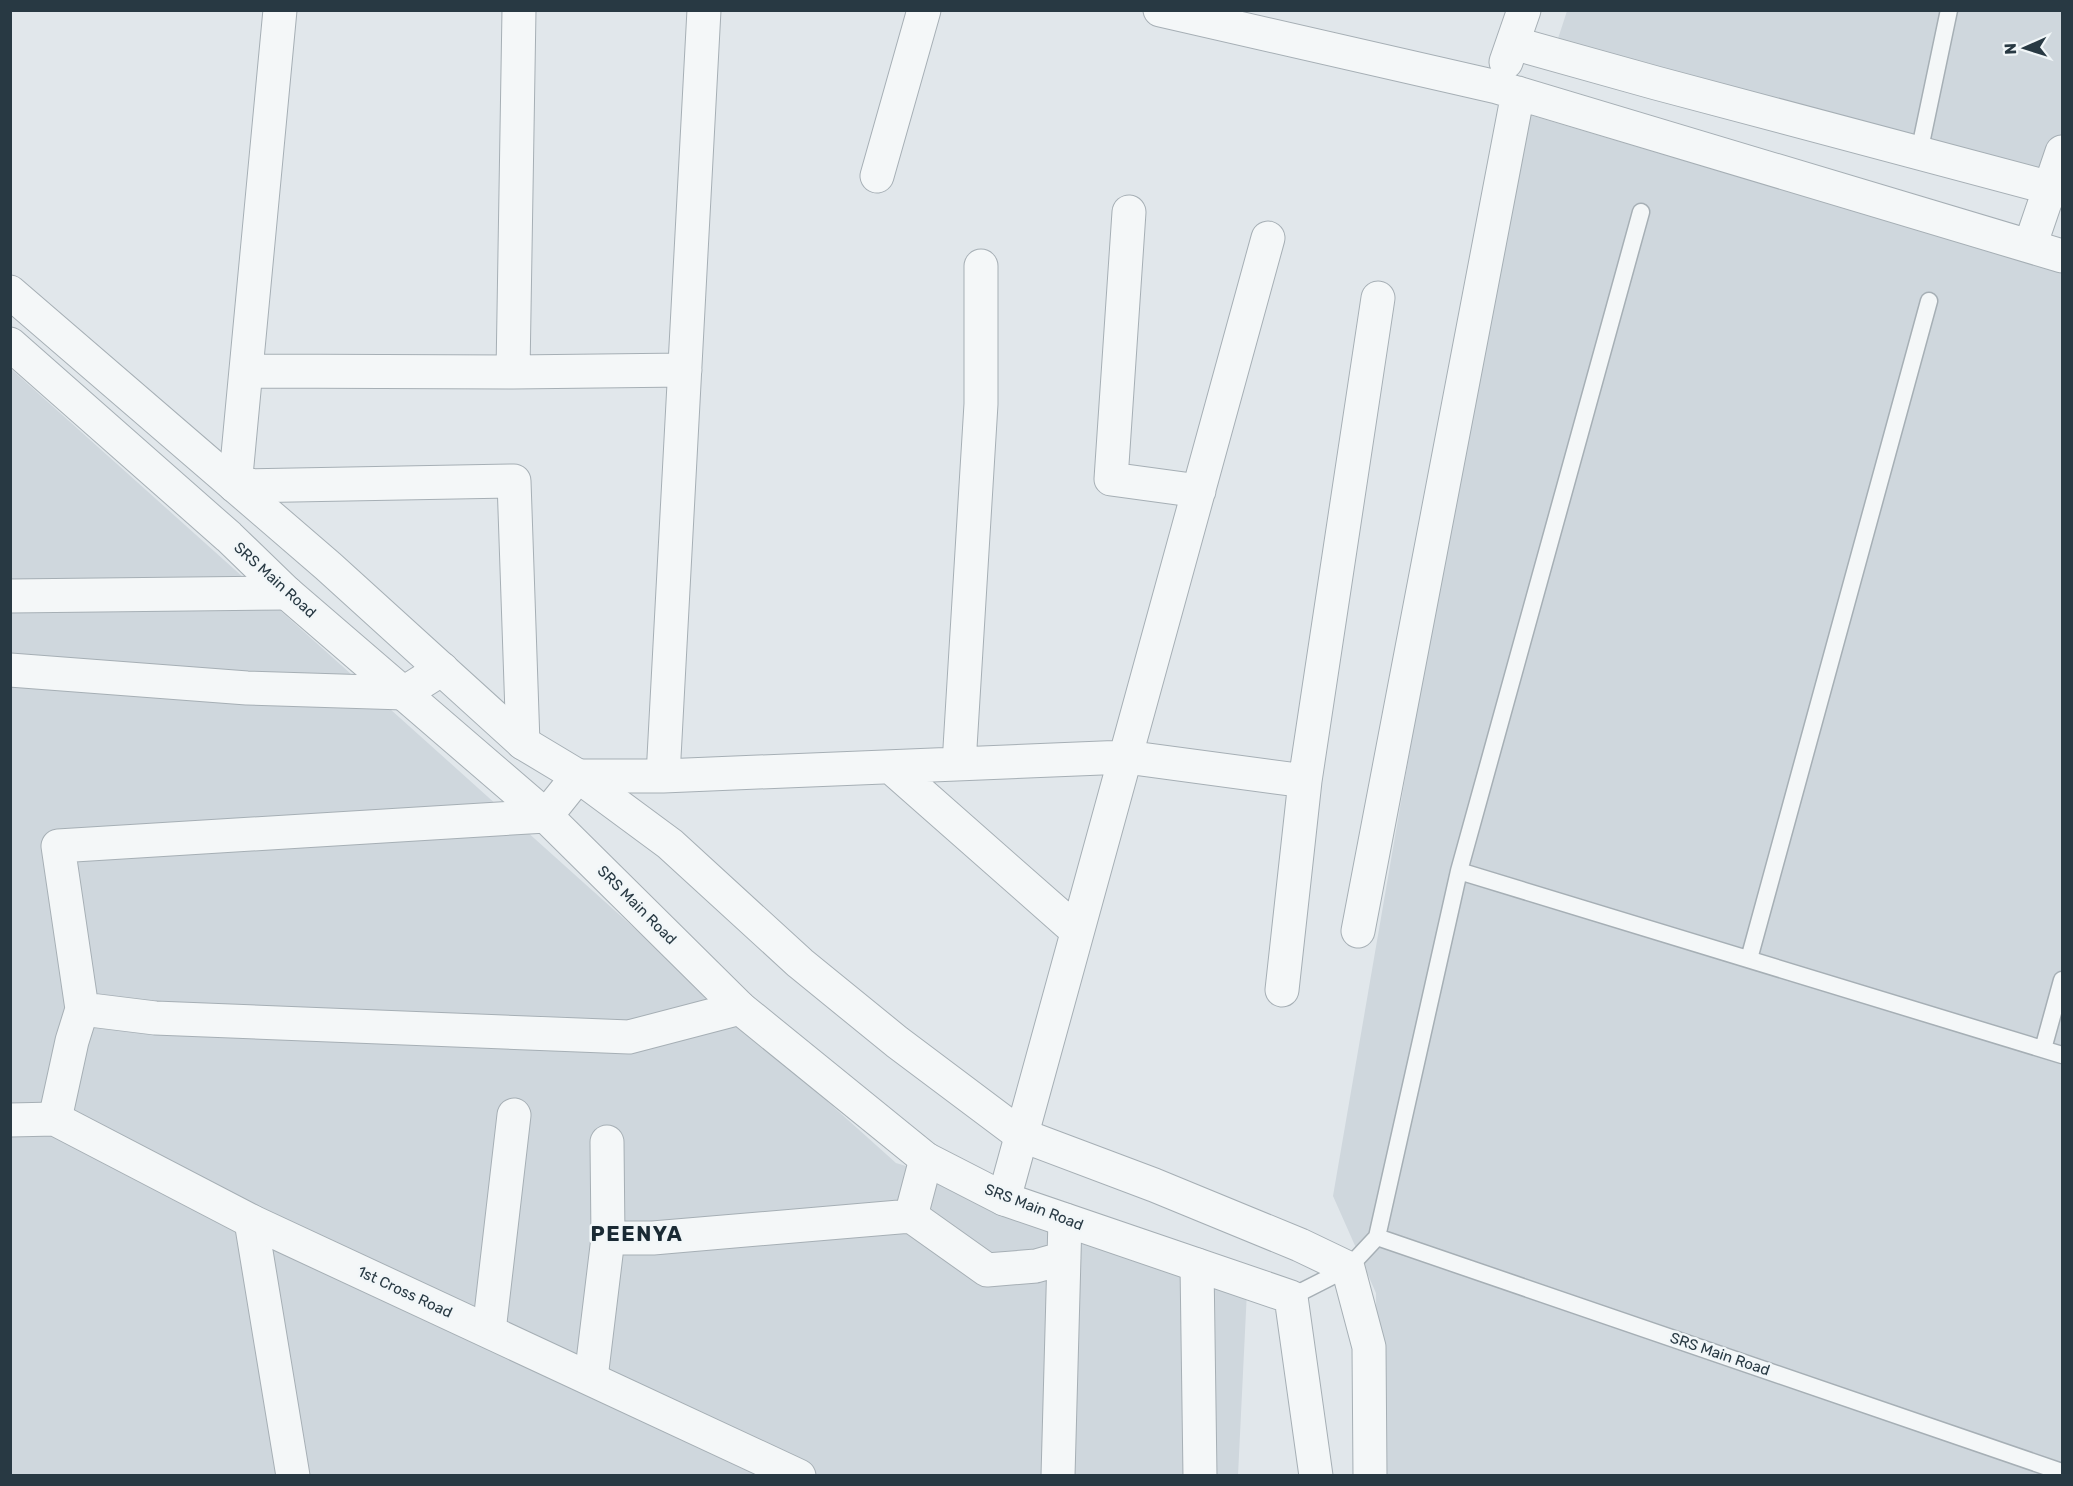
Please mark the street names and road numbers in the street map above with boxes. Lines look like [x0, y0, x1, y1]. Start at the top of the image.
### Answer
street label: SRS Main Road [230, 538, 320, 622]
street label: SRS Main Road [594, 862, 680, 948]
street label: SRS Main Road [982, 1180, 1086, 1234]
street label: 1st Cross Road [355, 1262, 455, 1322]
street label: SRS Main Road [1668, 1329, 1772, 1379]

